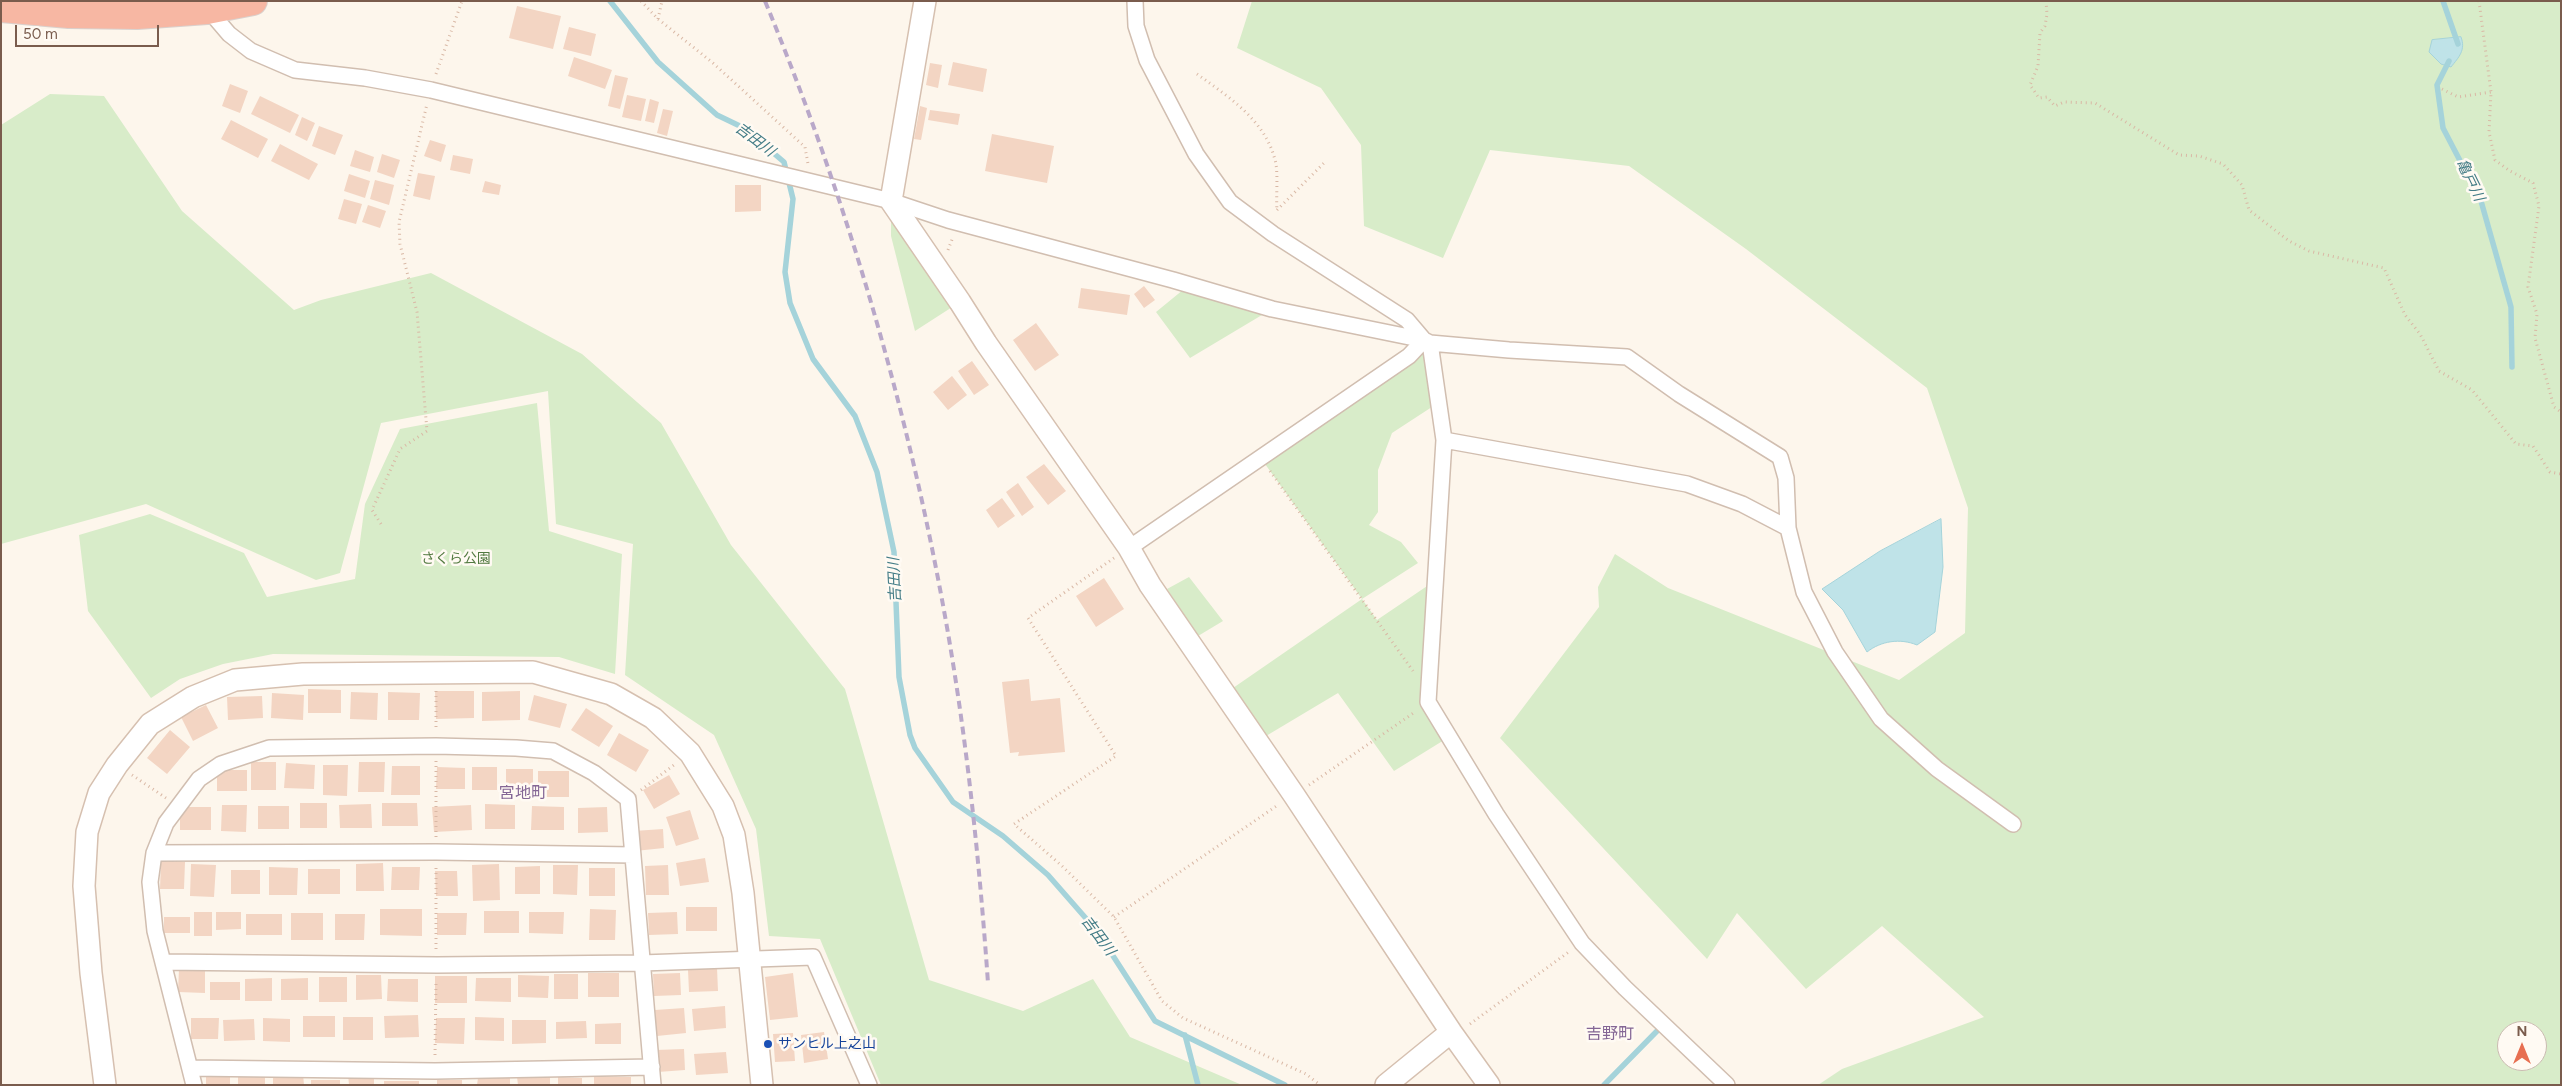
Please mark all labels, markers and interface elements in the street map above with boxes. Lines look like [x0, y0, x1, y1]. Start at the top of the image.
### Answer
scale bar [18, 15, 161, 47]
text: 50 m [23, 25, 58, 43]
water label: 吉田川 [732, 119, 778, 161]
water label: 亀戸川 [2452, 156, 2488, 204]
park label: さくら公園 [421, 551, 491, 567]
water label: 吉田川 [885, 557, 905, 603]
district label: 宮地町 [499, 783, 547, 803]
water label: 吉田川 [1077, 913, 1119, 959]
north arrow [2497, 1021, 2547, 1071]
text: N [2517, 1023, 2527, 1040]
district label: 吉野町 [1586, 1024, 1634, 1044]
place label: サンヒル上之山 [778, 1036, 876, 1052]
marker: サンヒル上之山 [762, 1038, 774, 1050]

